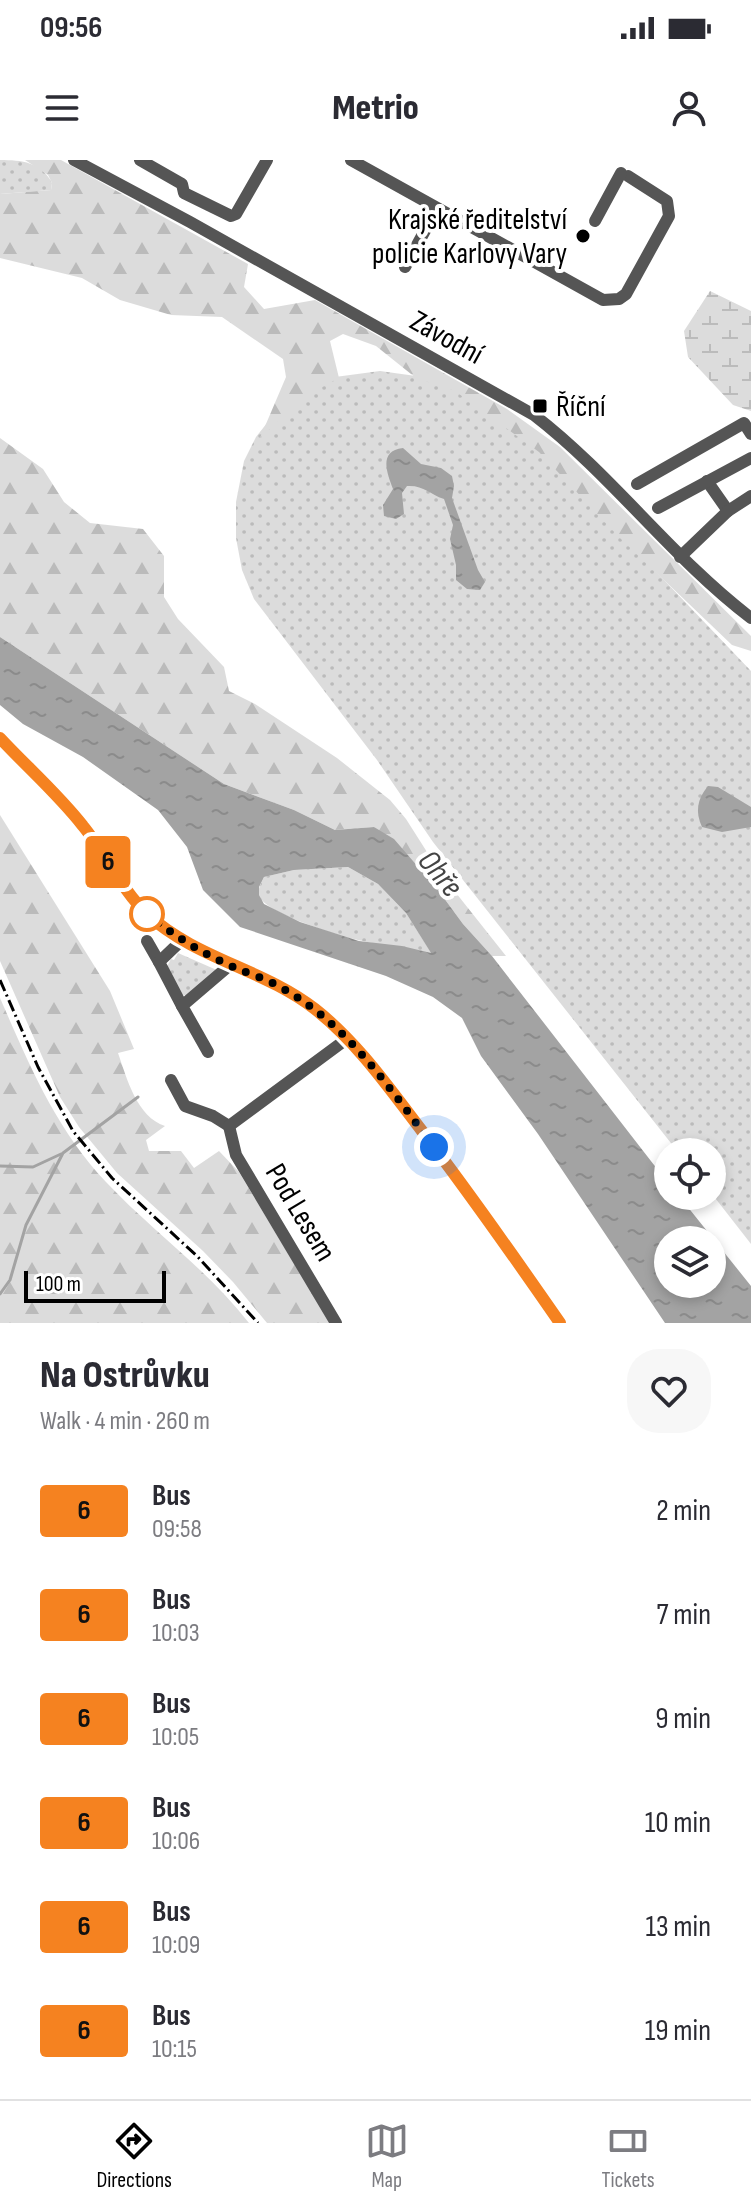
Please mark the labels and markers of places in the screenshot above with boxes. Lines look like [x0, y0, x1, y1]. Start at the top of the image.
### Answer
place label: Krajské ředitelství policie Karlovy Vary [372, 202, 567, 272]
marker: Krajské ředitelství policie Karlovy Vary [574, 227, 592, 245]
place label: Říční [556, 389, 606, 425]
marker: Říční [531, 397, 549, 415]
unlabelled marker [130, 897, 164, 931]

